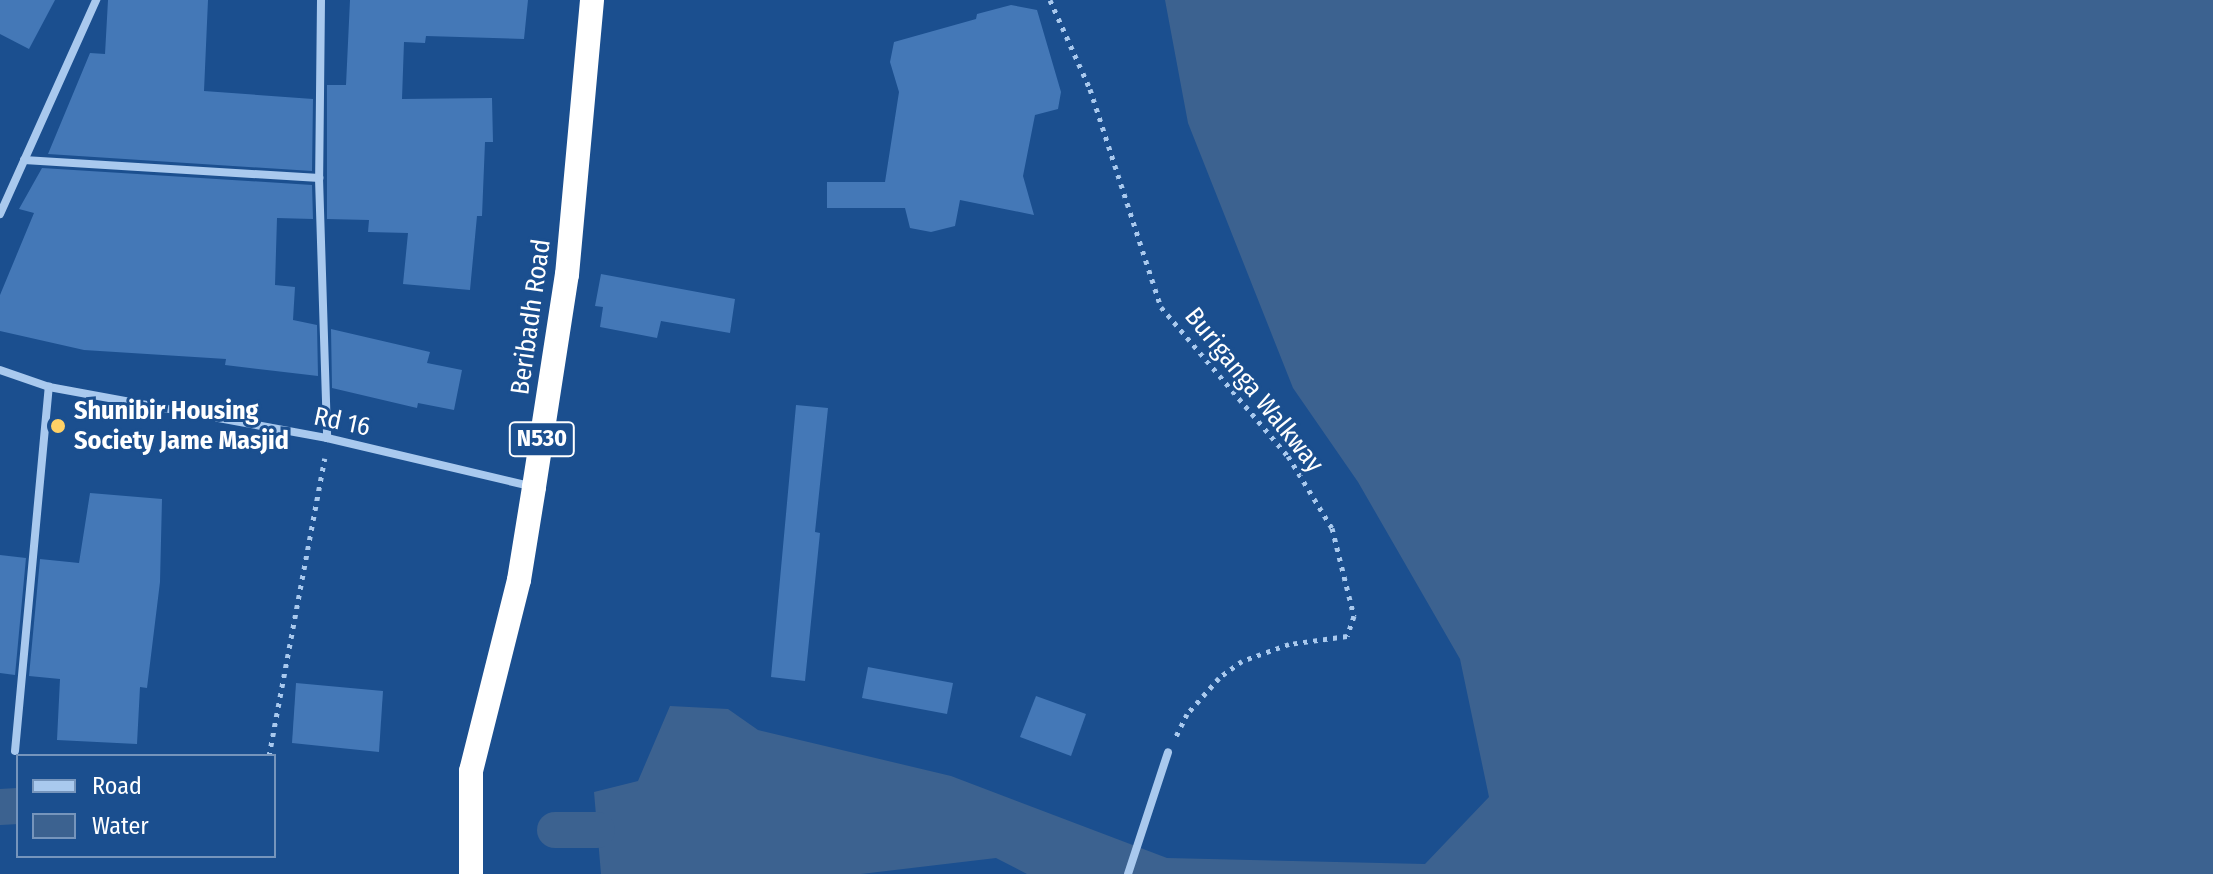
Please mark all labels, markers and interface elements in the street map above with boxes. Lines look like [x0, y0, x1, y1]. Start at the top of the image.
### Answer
street label: Beribadh Road [505, 237, 557, 397]
street label: Buriganga Walkway [1178, 301, 1330, 479]
place label: Shunibir Housing Society Jame Masjid [74, 395, 289, 456]
street label: Rd 16 [311, 401, 373, 443]
marker: Shunibir Housing Society Jame Masjid [49, 417, 67, 435]
road number: N530 [508, 419, 576, 459]
legend [16, 754, 276, 858]
text: Road [92, 772, 142, 800]
text: Water [92, 812, 149, 840]

